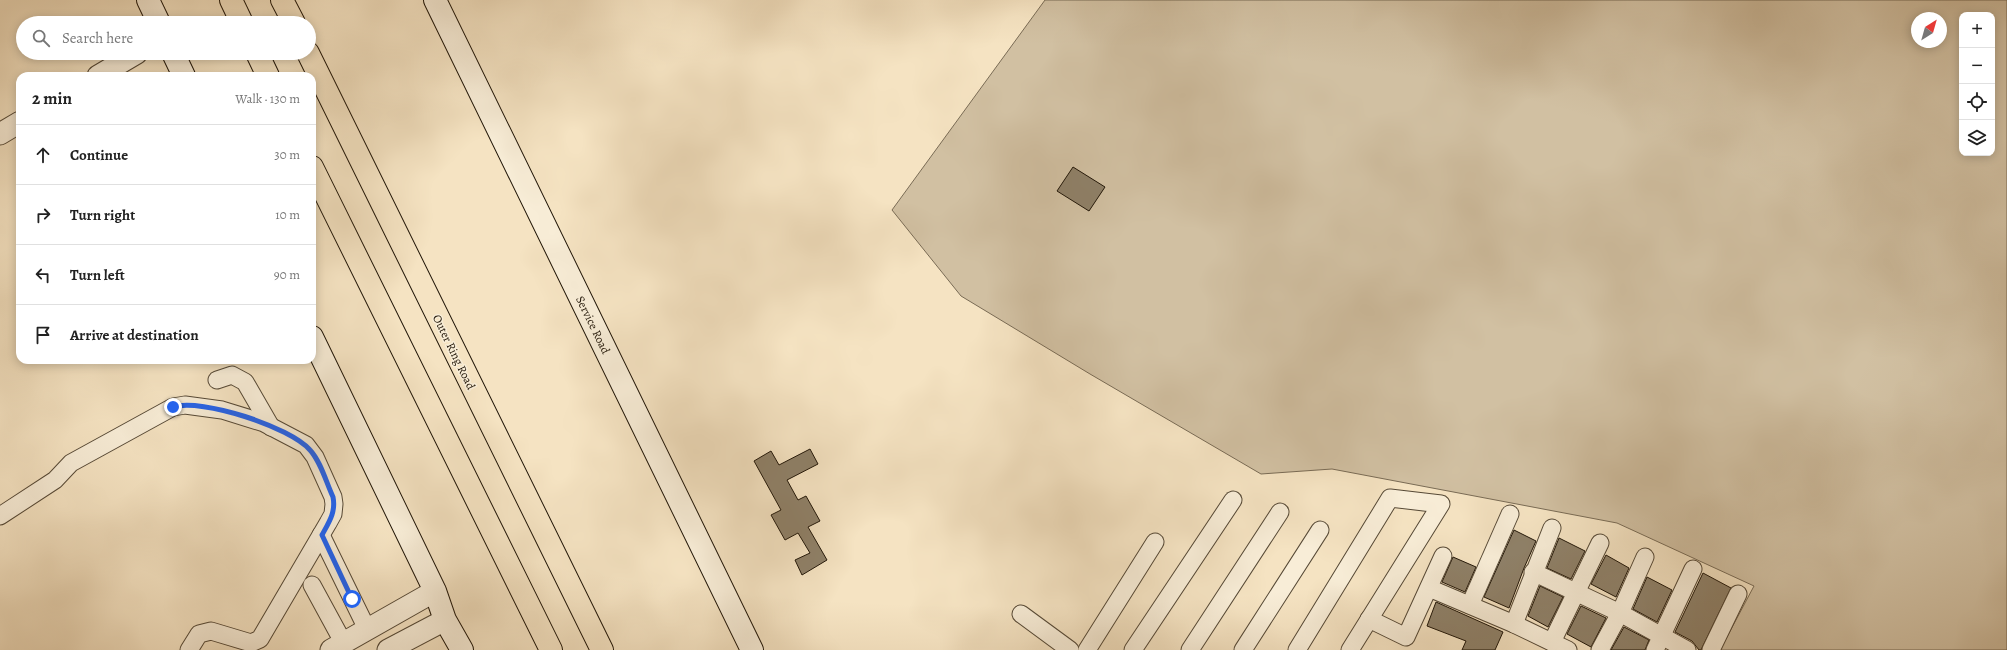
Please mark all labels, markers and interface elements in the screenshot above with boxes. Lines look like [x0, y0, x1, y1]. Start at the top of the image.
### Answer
north arrow [1911, 12, 1947, 48]
map controls [1959, 12, 1995, 156]
button: + [1959, 12, 1995, 48]
search box [16, 16, 316, 60]
icon: search [30, 27, 52, 49]
text: Search here [62, 28, 133, 48]
button: − [1959, 48, 1995, 84]
button: locate [1959, 84, 1995, 120]
text: 2 min [32, 87, 72, 110]
text: Walk · 130 m [235, 90, 300, 107]
button: layers [1959, 120, 1995, 156]
icon: ahead [32, 144, 54, 166]
text: Continue [70, 145, 128, 165]
text: 30 m [274, 146, 300, 163]
icon: right [32, 204, 54, 226]
text: Turn right [70, 205, 135, 225]
text: 10 m [275, 206, 300, 223]
icon: left [32, 264, 54, 286]
text: Turn left [70, 265, 125, 285]
text: 90 m [274, 266, 300, 283]
street label: Service Road [572, 293, 614, 357]
street label: Outer Ring Road [429, 312, 479, 393]
icon: arrive [32, 324, 54, 346]
text: Arrive at destination [70, 325, 199, 345]
route end [164, 398, 182, 416]
route start [343, 590, 361, 608]

